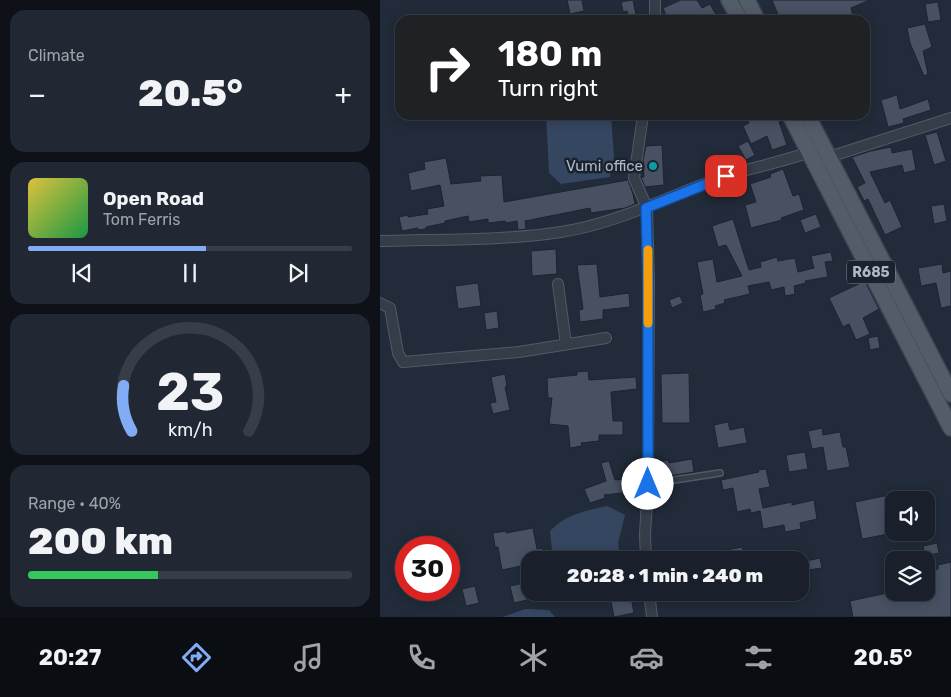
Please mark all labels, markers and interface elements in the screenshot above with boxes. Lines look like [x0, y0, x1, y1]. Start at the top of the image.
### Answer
text: 180 m [498, 33, 602, 75]
icon: right [415, 35, 480, 100]
text: Climate [28, 46, 85, 65]
text: 20.5° [138, 70, 243, 116]
text: Turn right [498, 75, 598, 102]
text: − [28, 78, 46, 111]
text: + [335, 78, 352, 111]
pin [705, 155, 747, 197]
place label: Vumi office [566, 157, 643, 175]
marker: Vumi office [647, 160, 659, 172]
icon: arrive [712, 162, 740, 190]
text: Open Road [103, 187, 204, 210]
text: Tom Ferris [103, 210, 180, 229]
icon: previous [68, 259, 96, 287]
icon: pause [176, 259, 204, 287]
icon: next [284, 259, 312, 287]
road number: R685 [847, 260, 895, 284]
text: 23 [156, 361, 224, 423]
text: km/h [168, 419, 212, 440]
position arrow [621, 457, 673, 509]
map controls [885, 491, 935, 601]
button: sound [885, 491, 935, 541]
text: Range · 40% [28, 494, 121, 513]
text: 200 km [28, 518, 173, 564]
speed limit sign: 30 [395, 536, 460, 601]
button: layers [885, 551, 935, 601]
text: 20:28 · 1 min · 240 m [567, 564, 763, 587]
icon: directions [179, 640, 214, 675]
icon: music [291, 640, 326, 675]
icon: phone [404, 640, 439, 675]
icon: climate [516, 640, 551, 675]
icon: car [629, 640, 664, 675]
icon: filters [741, 640, 776, 675]
text: 20:27 [39, 644, 101, 671]
text: 20.5° [854, 644, 912, 671]

